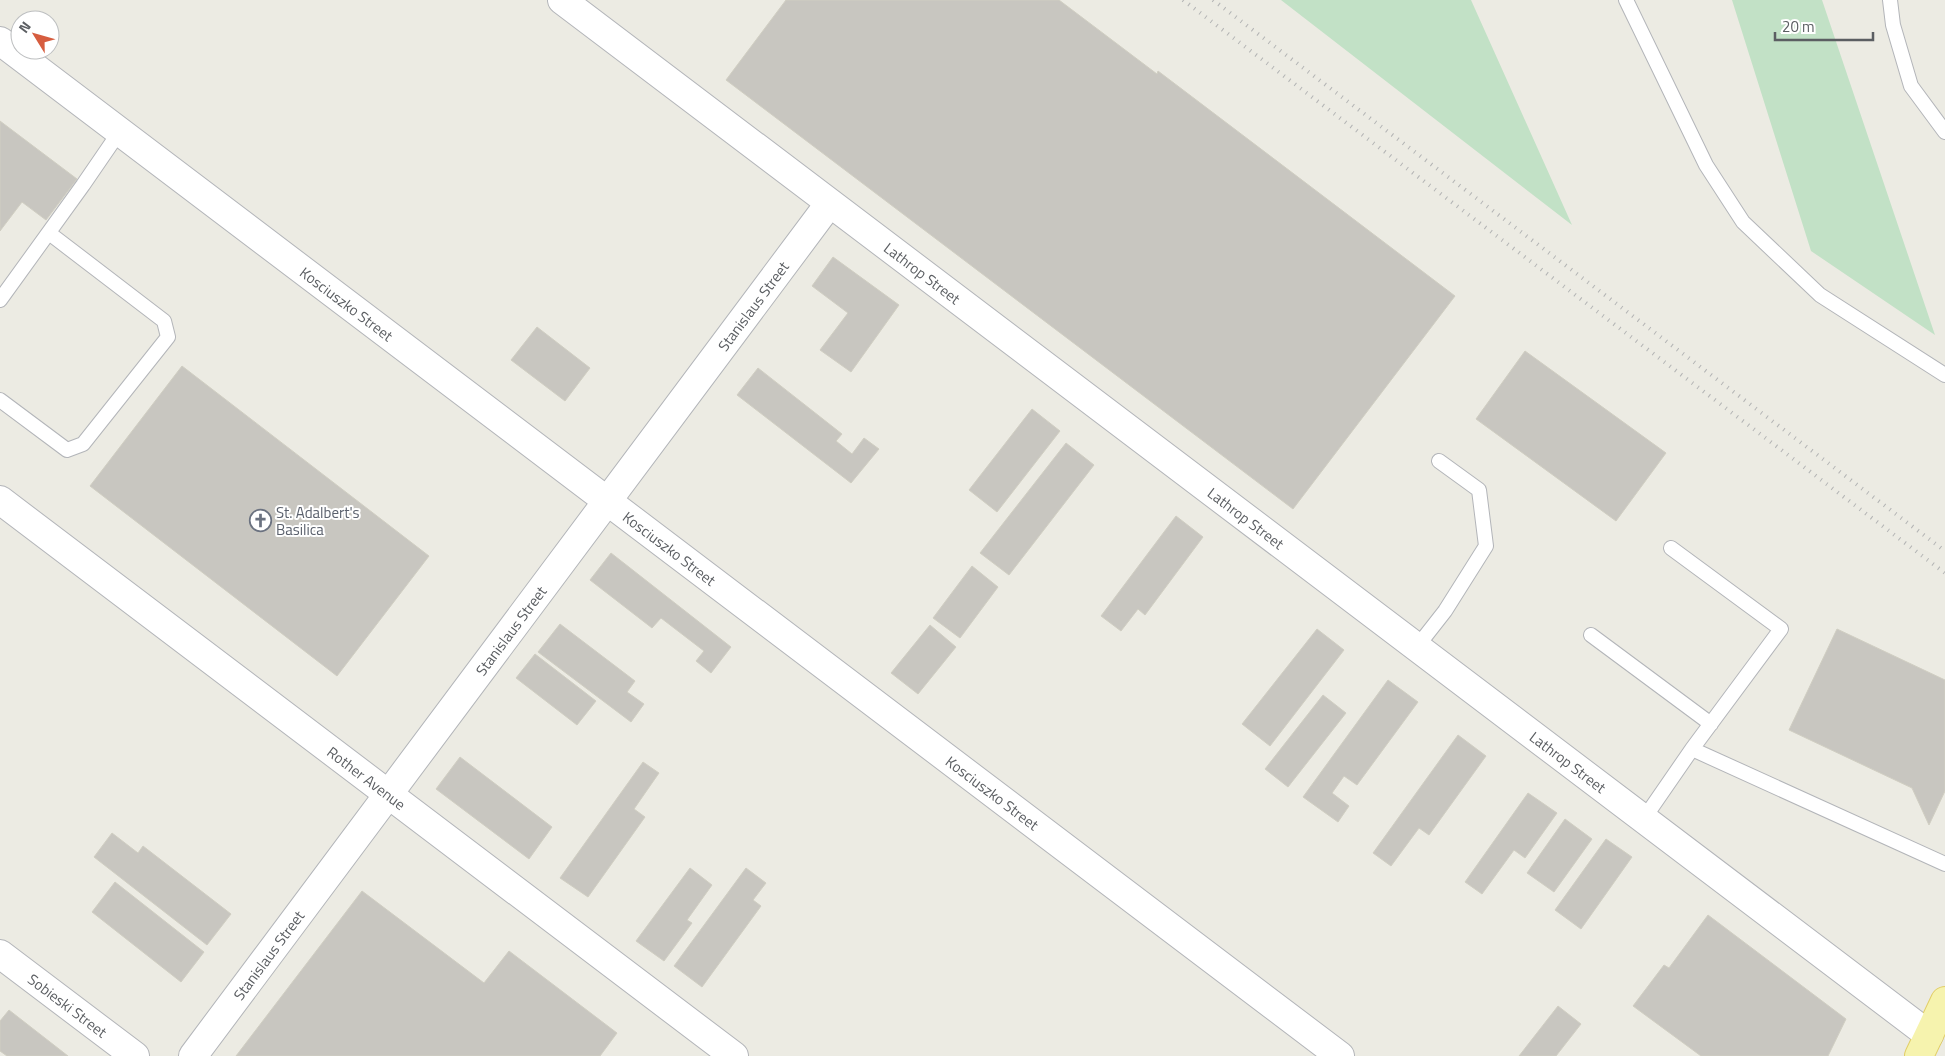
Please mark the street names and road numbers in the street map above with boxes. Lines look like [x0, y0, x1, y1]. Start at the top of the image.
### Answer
street label: Lathrop Street [879, 236, 966, 310]
street label: Stanislaus Street [712, 256, 795, 356]
street label: Kosciuszko Street [295, 261, 399, 347]
street label: Lathrop Street [1203, 481, 1290, 555]
street label: Kosciuszko Street [618, 505, 722, 592]
street label: Stanislaus Street [469, 580, 552, 680]
street label: Lathrop Street [1525, 725, 1612, 799]
street label: Rother Avenue [323, 740, 411, 815]
street label: Kosciuszko Street [941, 750, 1045, 836]
street label: Stanislaus Street [227, 905, 310, 1005]
street label: Sobieski Street [23, 968, 113, 1043]

